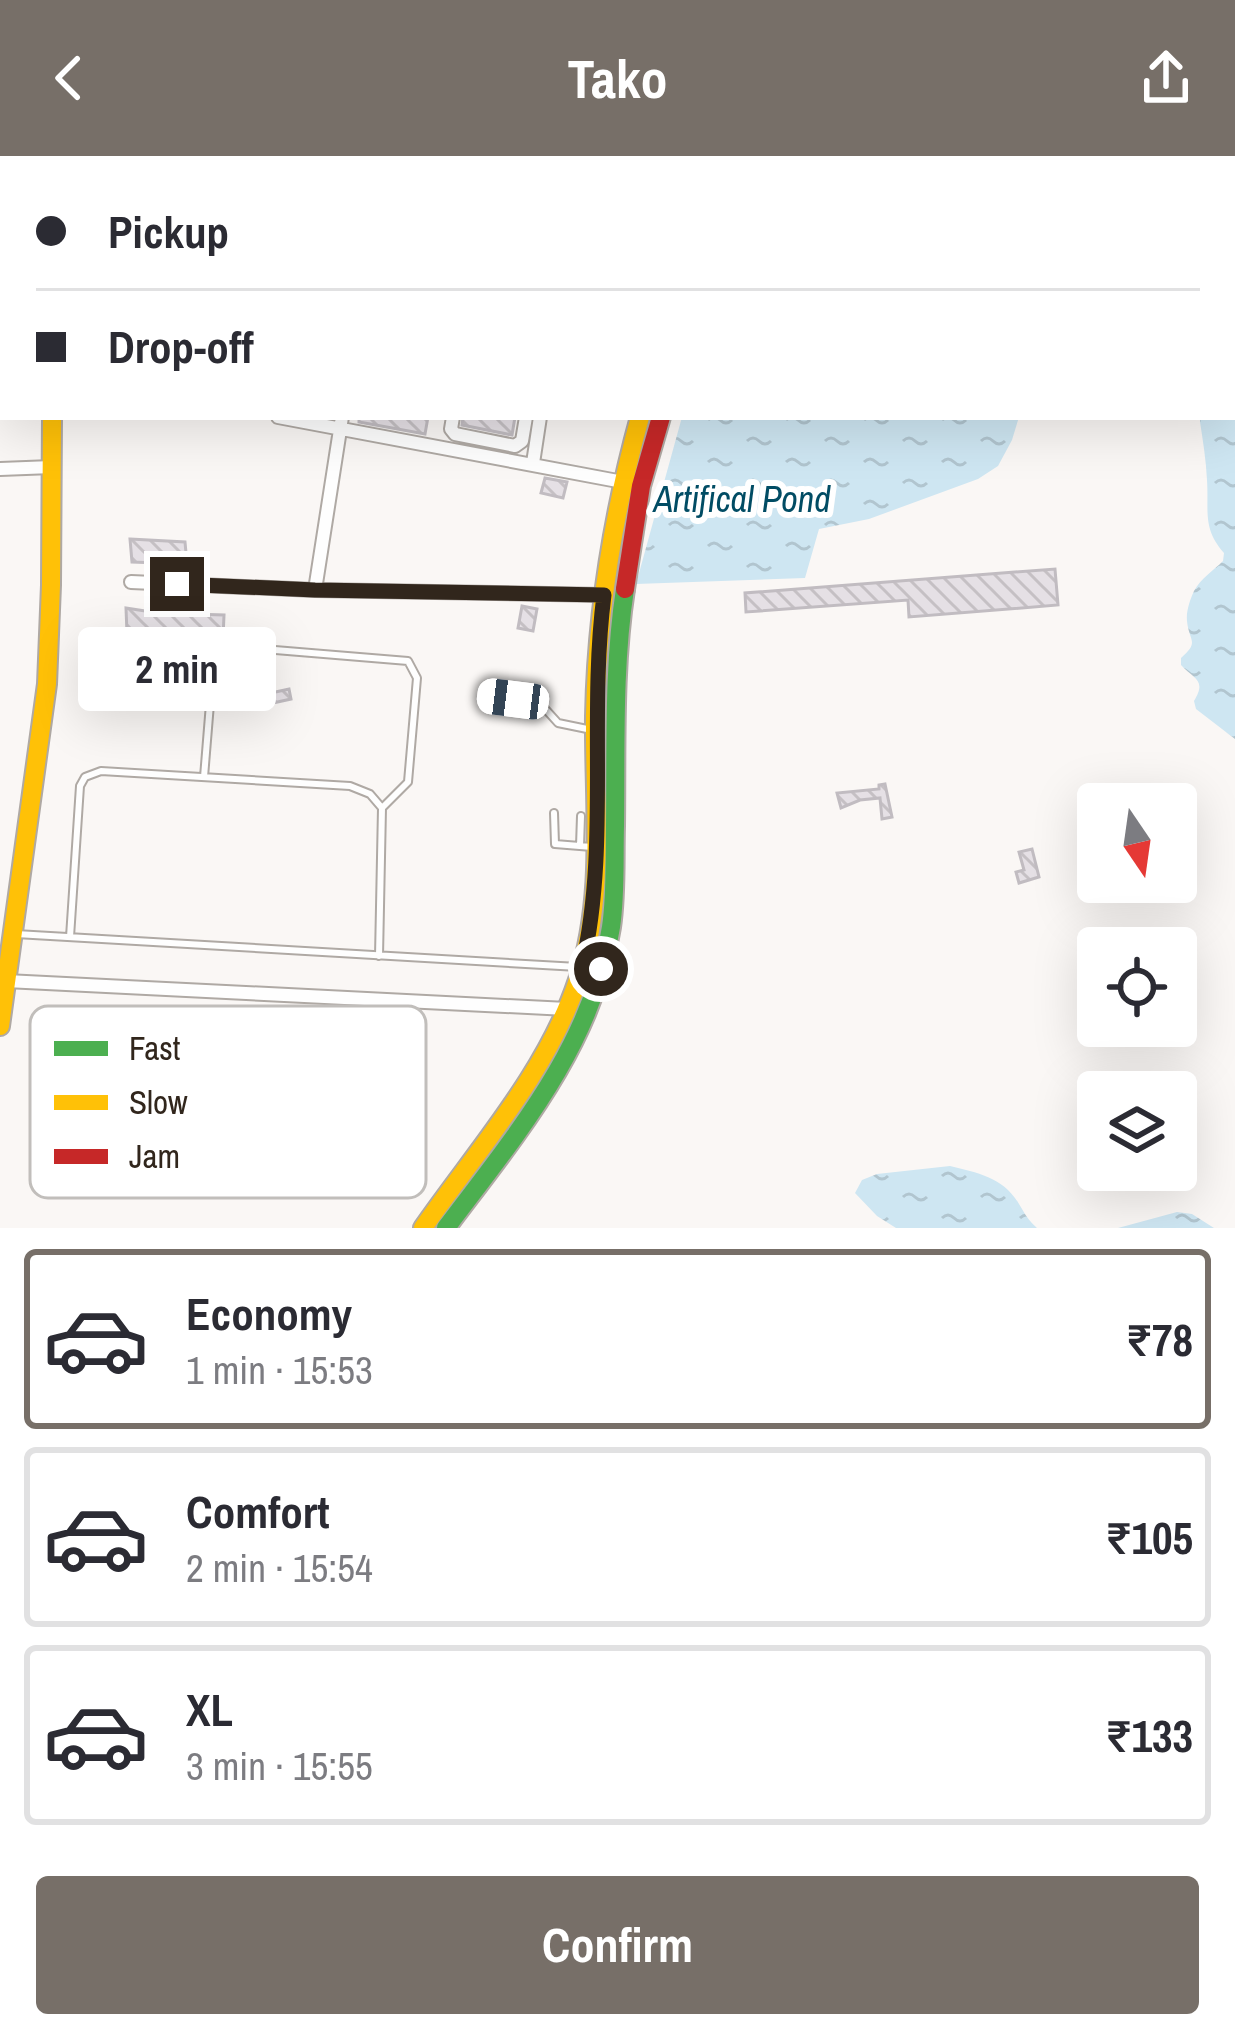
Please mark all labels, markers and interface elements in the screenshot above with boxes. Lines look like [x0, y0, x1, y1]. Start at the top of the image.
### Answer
text: Tako [567, 42, 668, 115]
icon: back [36, 45, 102, 111]
icon: share [1133, 45, 1199, 111]
text: Pickup [108, 201, 229, 262]
text: Drop-off [108, 316, 254, 377]
water label: Artifical Pond [651, 475, 831, 523]
route end [150, 557, 204, 611]
callout: 2 min [78, 626, 276, 710]
text: 2 min [135, 643, 219, 695]
car [475, 677, 551, 721]
north arrow [1077, 783, 1197, 903]
map controls [1077, 783, 1197, 1191]
button: locate [1077, 927, 1197, 1047]
route start [574, 942, 628, 996]
legend [30, 1006, 426, 1198]
text: Fast [129, 1026, 180, 1070]
button: layers [1077, 1071, 1197, 1191]
text: Slow [129, 1080, 188, 1124]
text: Jam [129, 1134, 180, 1178]
text: Economy [186, 1283, 352, 1344]
icon: car [42, 1285, 150, 1393]
text: ₹78 [1126, 1309, 1193, 1370]
text: 1 min · 15:53 [186, 1344, 373, 1396]
text: Comfort [186, 1481, 329, 1542]
icon: car [42, 1483, 150, 1591]
text: ₹105 [1105, 1507, 1193, 1568]
text: 2 min · 15:54 [186, 1542, 373, 1594]
text: XL [186, 1679, 233, 1740]
icon: car [42, 1681, 150, 1789]
text: ₹133 [1105, 1705, 1193, 1766]
text: 3 min · 15:55 [186, 1740, 373, 1792]
button: Confirm [36, 1876, 1199, 2014]

